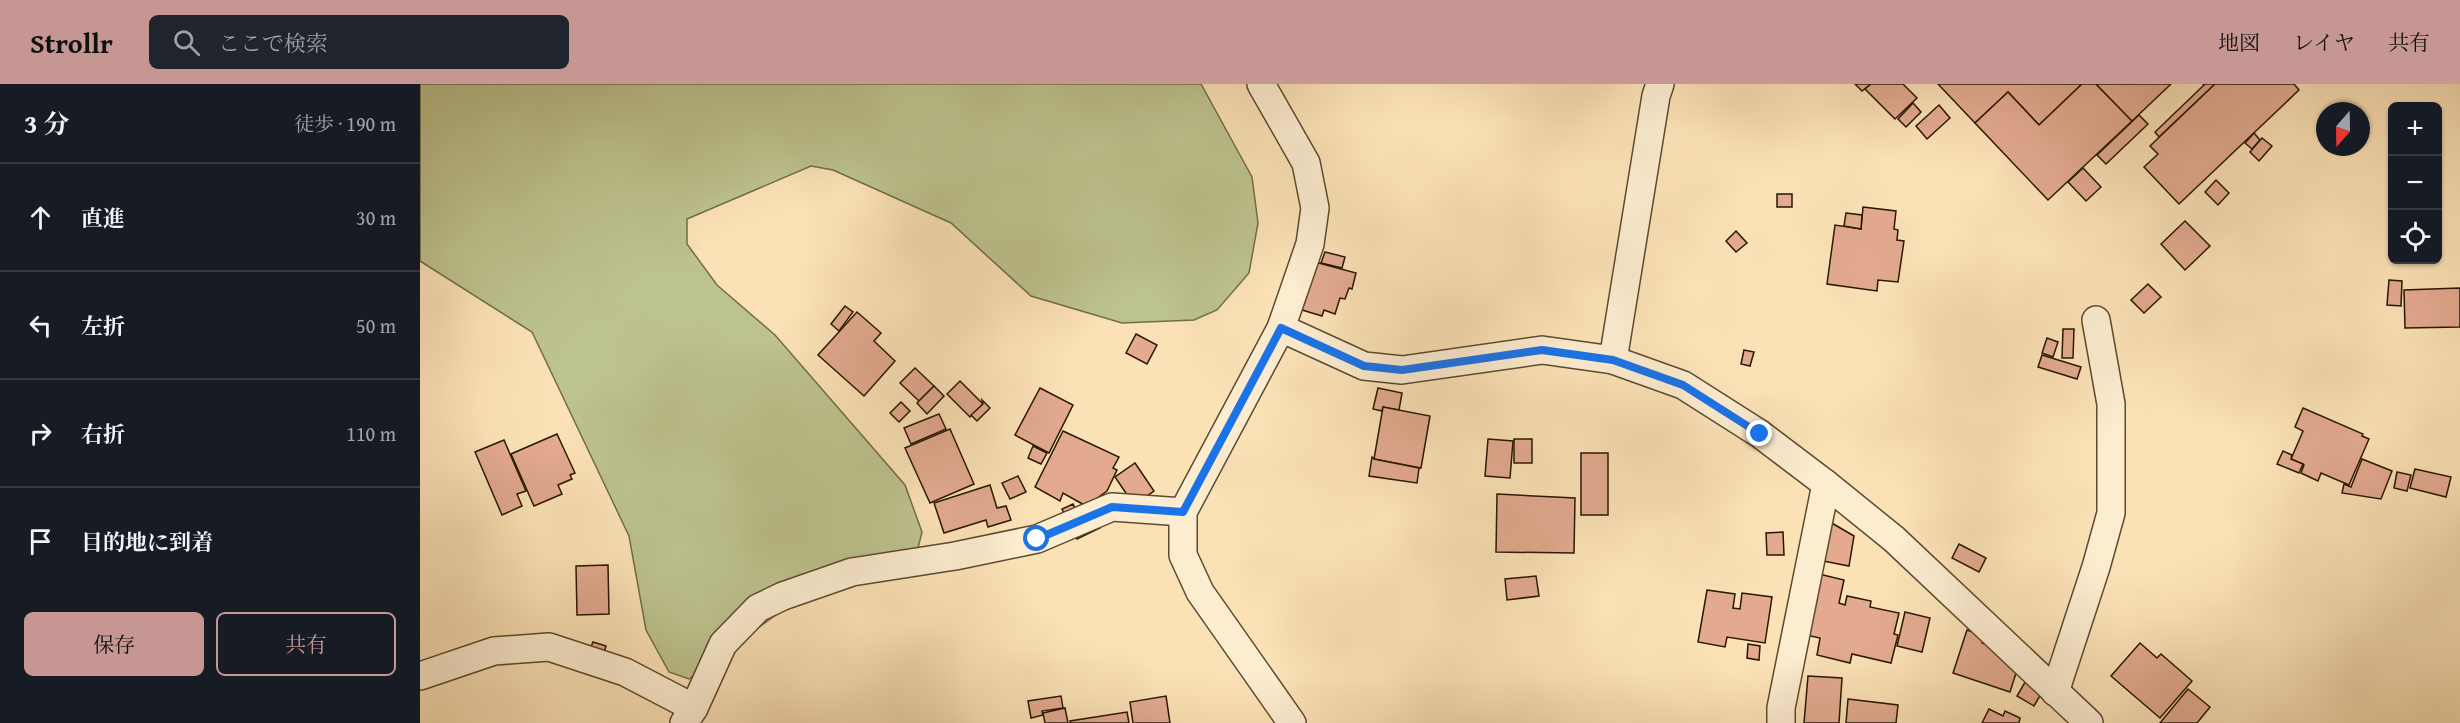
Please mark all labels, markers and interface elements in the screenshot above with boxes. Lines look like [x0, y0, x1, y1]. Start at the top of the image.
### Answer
search box [149, 15, 569, 69]
text: Strollr [30, 22, 113, 63]
icon: search [170, 26, 203, 59]
text: ここで検索 [218, 27, 328, 59]
text: 地図 [2218, 27, 2260, 58]
text: レイヤ [2293, 27, 2355, 58]
text: 共有 [2388, 27, 2430, 58]
north arrow [2316, 102, 2370, 156]
map controls [2388, 102, 2442, 264]
button: + [2388, 102, 2442, 156]
text: 3 分 [24, 104, 69, 143]
text: 徒歩 · 190 m [294, 109, 396, 138]
button: − [2388, 156, 2442, 210]
icon: ahead [24, 201, 57, 234]
text: 直進 [81, 202, 125, 234]
text: 30 m [356, 203, 396, 232]
button: locate [2388, 210, 2442, 264]
icon: left [24, 309, 57, 342]
text: 左折 [81, 310, 125, 342]
text: 50 m [356, 311, 396, 340]
icon: right [24, 417, 57, 450]
text: 右折 [81, 418, 125, 450]
text: 110 m [346, 419, 396, 448]
route end [1746, 420, 1772, 446]
icon: arrive [24, 525, 57, 558]
route start [1023, 525, 1049, 551]
text: 目的地に到着 [81, 526, 213, 558]
button: 保存 [24, 612, 204, 676]
button: 共有 [216, 612, 396, 676]

